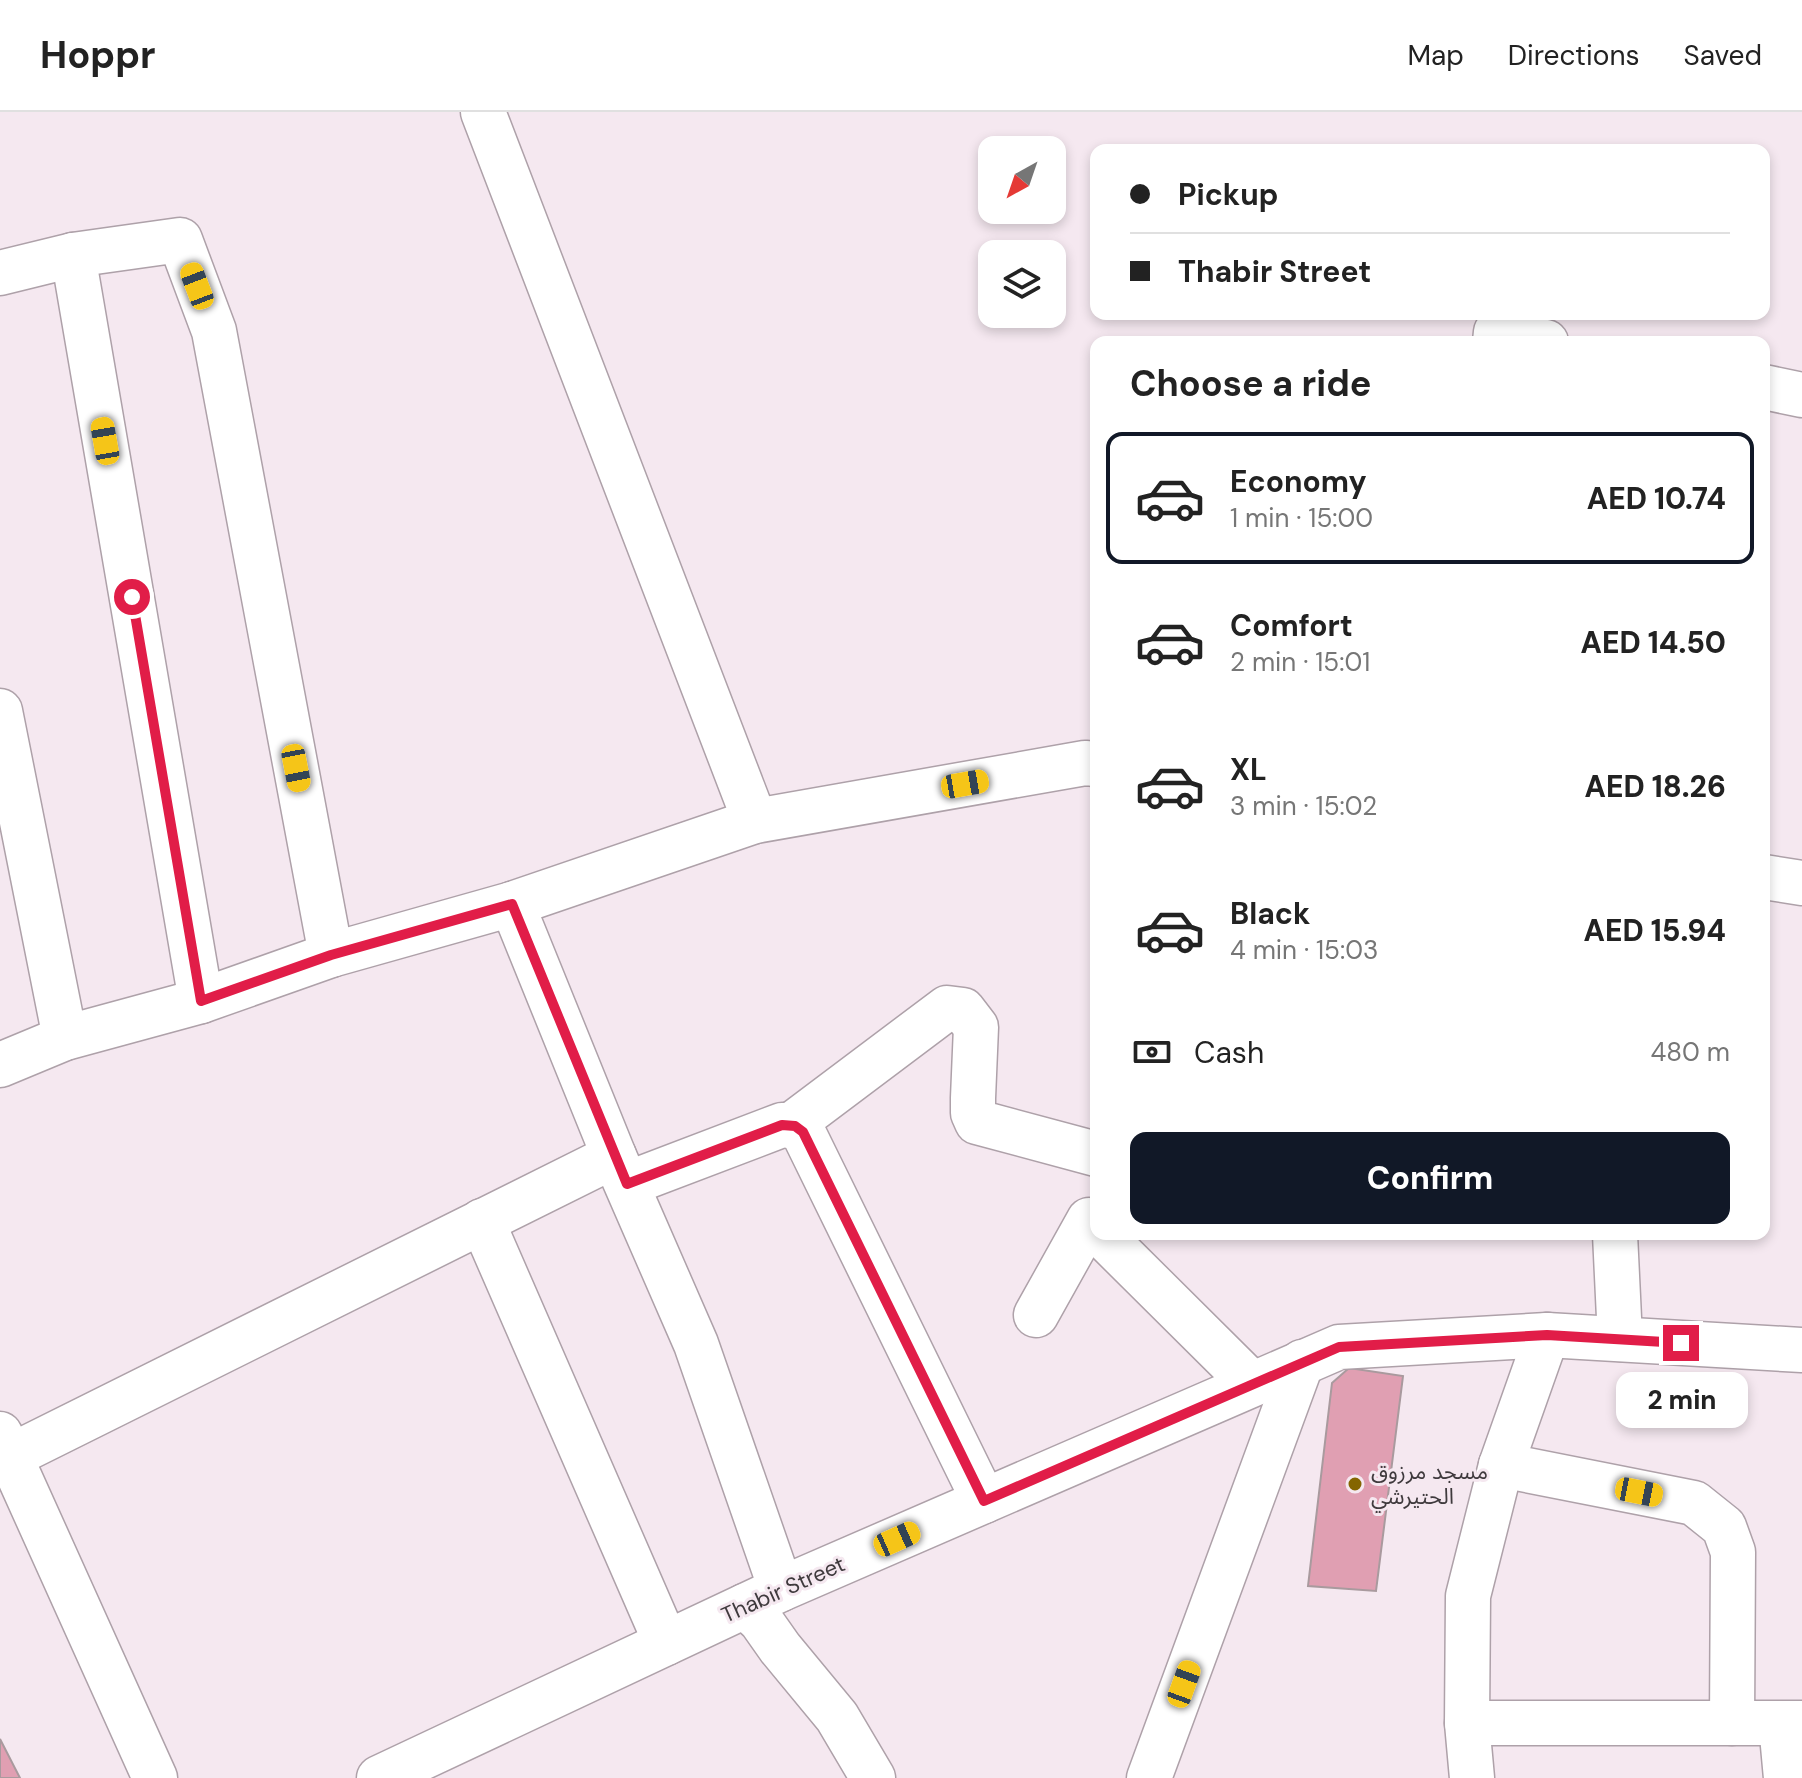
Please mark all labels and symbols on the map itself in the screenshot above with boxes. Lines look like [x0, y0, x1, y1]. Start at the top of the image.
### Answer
north arrow [978, 136, 1066, 224]
car [177, 259, 217, 313]
car [89, 415, 121, 467]
route start [114, 579, 150, 615]
car [280, 742, 312, 794]
car [939, 768, 991, 800]
route end [1663, 1325, 1699, 1361]
callout: 2 min [1615, 1371, 1747, 1427]
place label: مسجد مرزوق الحتيرشي [1371, 1457, 1488, 1513]
marker: مسجد مرزوق الحتيرشي [1346, 1475, 1364, 1493]
car [1613, 1476, 1665, 1508]
car [870, 1518, 924, 1560]
street label: Thabir Street [717, 1549, 850, 1630]
car [1165, 1657, 1203, 1711]

